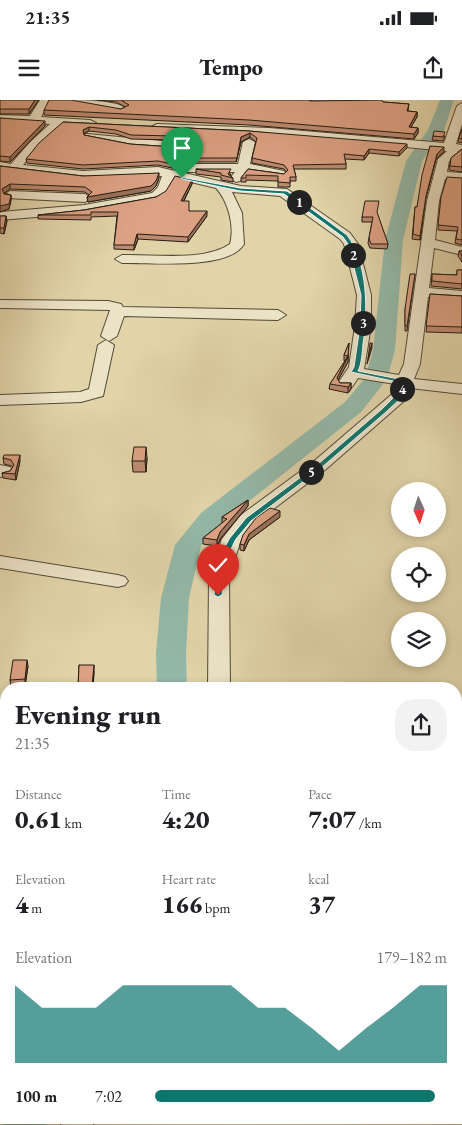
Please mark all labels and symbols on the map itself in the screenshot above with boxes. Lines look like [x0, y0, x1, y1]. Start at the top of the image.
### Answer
pin [161, 127, 203, 178]
pin: 1 [286, 190, 312, 214]
pin: 2 [340, 242, 366, 268]
pin: 3 [350, 310, 376, 336]
pin: 4 [390, 376, 414, 402]
pin: 5 [298, 460, 324, 484]
north arrow [391, 482, 446, 538]
pin [197, 544, 239, 595]

